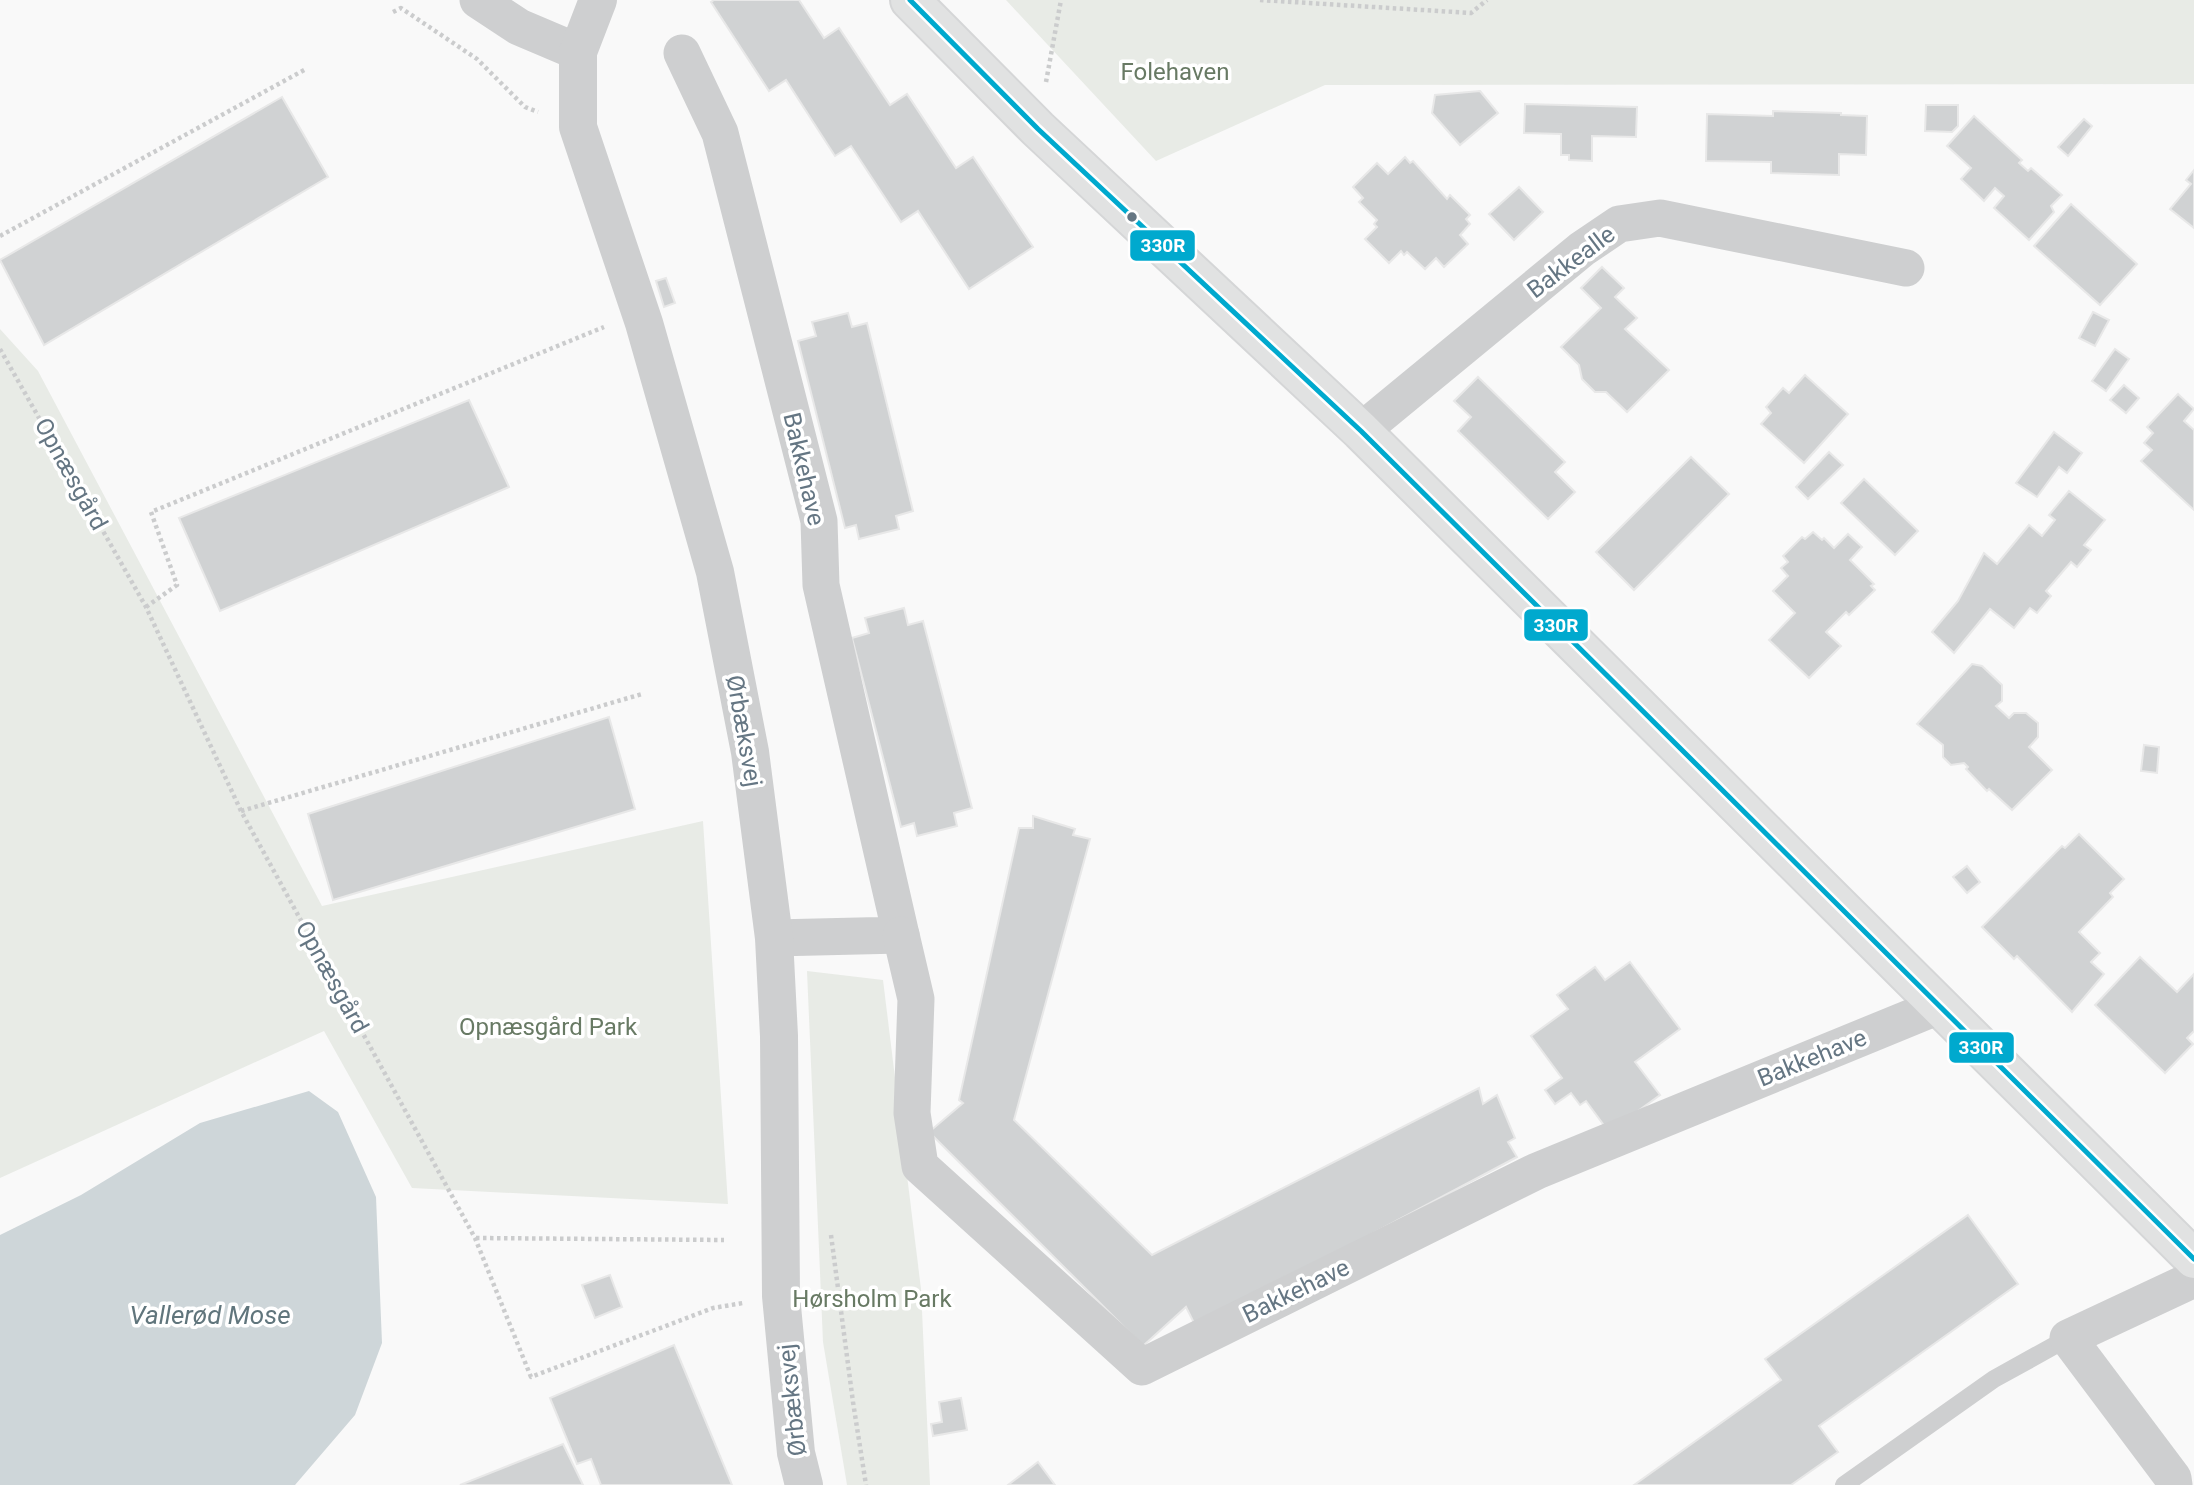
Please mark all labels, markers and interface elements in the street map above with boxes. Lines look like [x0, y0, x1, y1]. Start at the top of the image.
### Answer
park label: Folehaven [1121, 58, 1229, 86]
unlabelled marker [1125, 210, 1139, 224]
street label: Bakkealle [1522, 220, 1620, 304]
line badge: 330R [1129, 229, 1196, 262]
text: 330R [1141, 234, 1185, 257]
street label: Bakkehave [777, 410, 831, 528]
street label: Opnæsgård [29, 413, 113, 535]
line badge: 330R [1523, 608, 1589, 642]
text: 330R [1534, 614, 1578, 637]
street label: Ørbæksvej [720, 673, 768, 789]
street label: Opnæsgård [290, 916, 374, 1038]
park label: Opnæsgård Park [459, 1013, 638, 1041]
street label: Bakkehave [1753, 1023, 1871, 1093]
line badge: 330R [1948, 1031, 2015, 1064]
text: 330R [1959, 1036, 2003, 1059]
street label: Bakkehave [1238, 1253, 1354, 1329]
park label: Hørsholm Park [792, 1285, 953, 1313]
water label: Vallerød Mose [129, 1300, 291, 1330]
street label: Ørbæksvej [772, 1342, 812, 1458]

